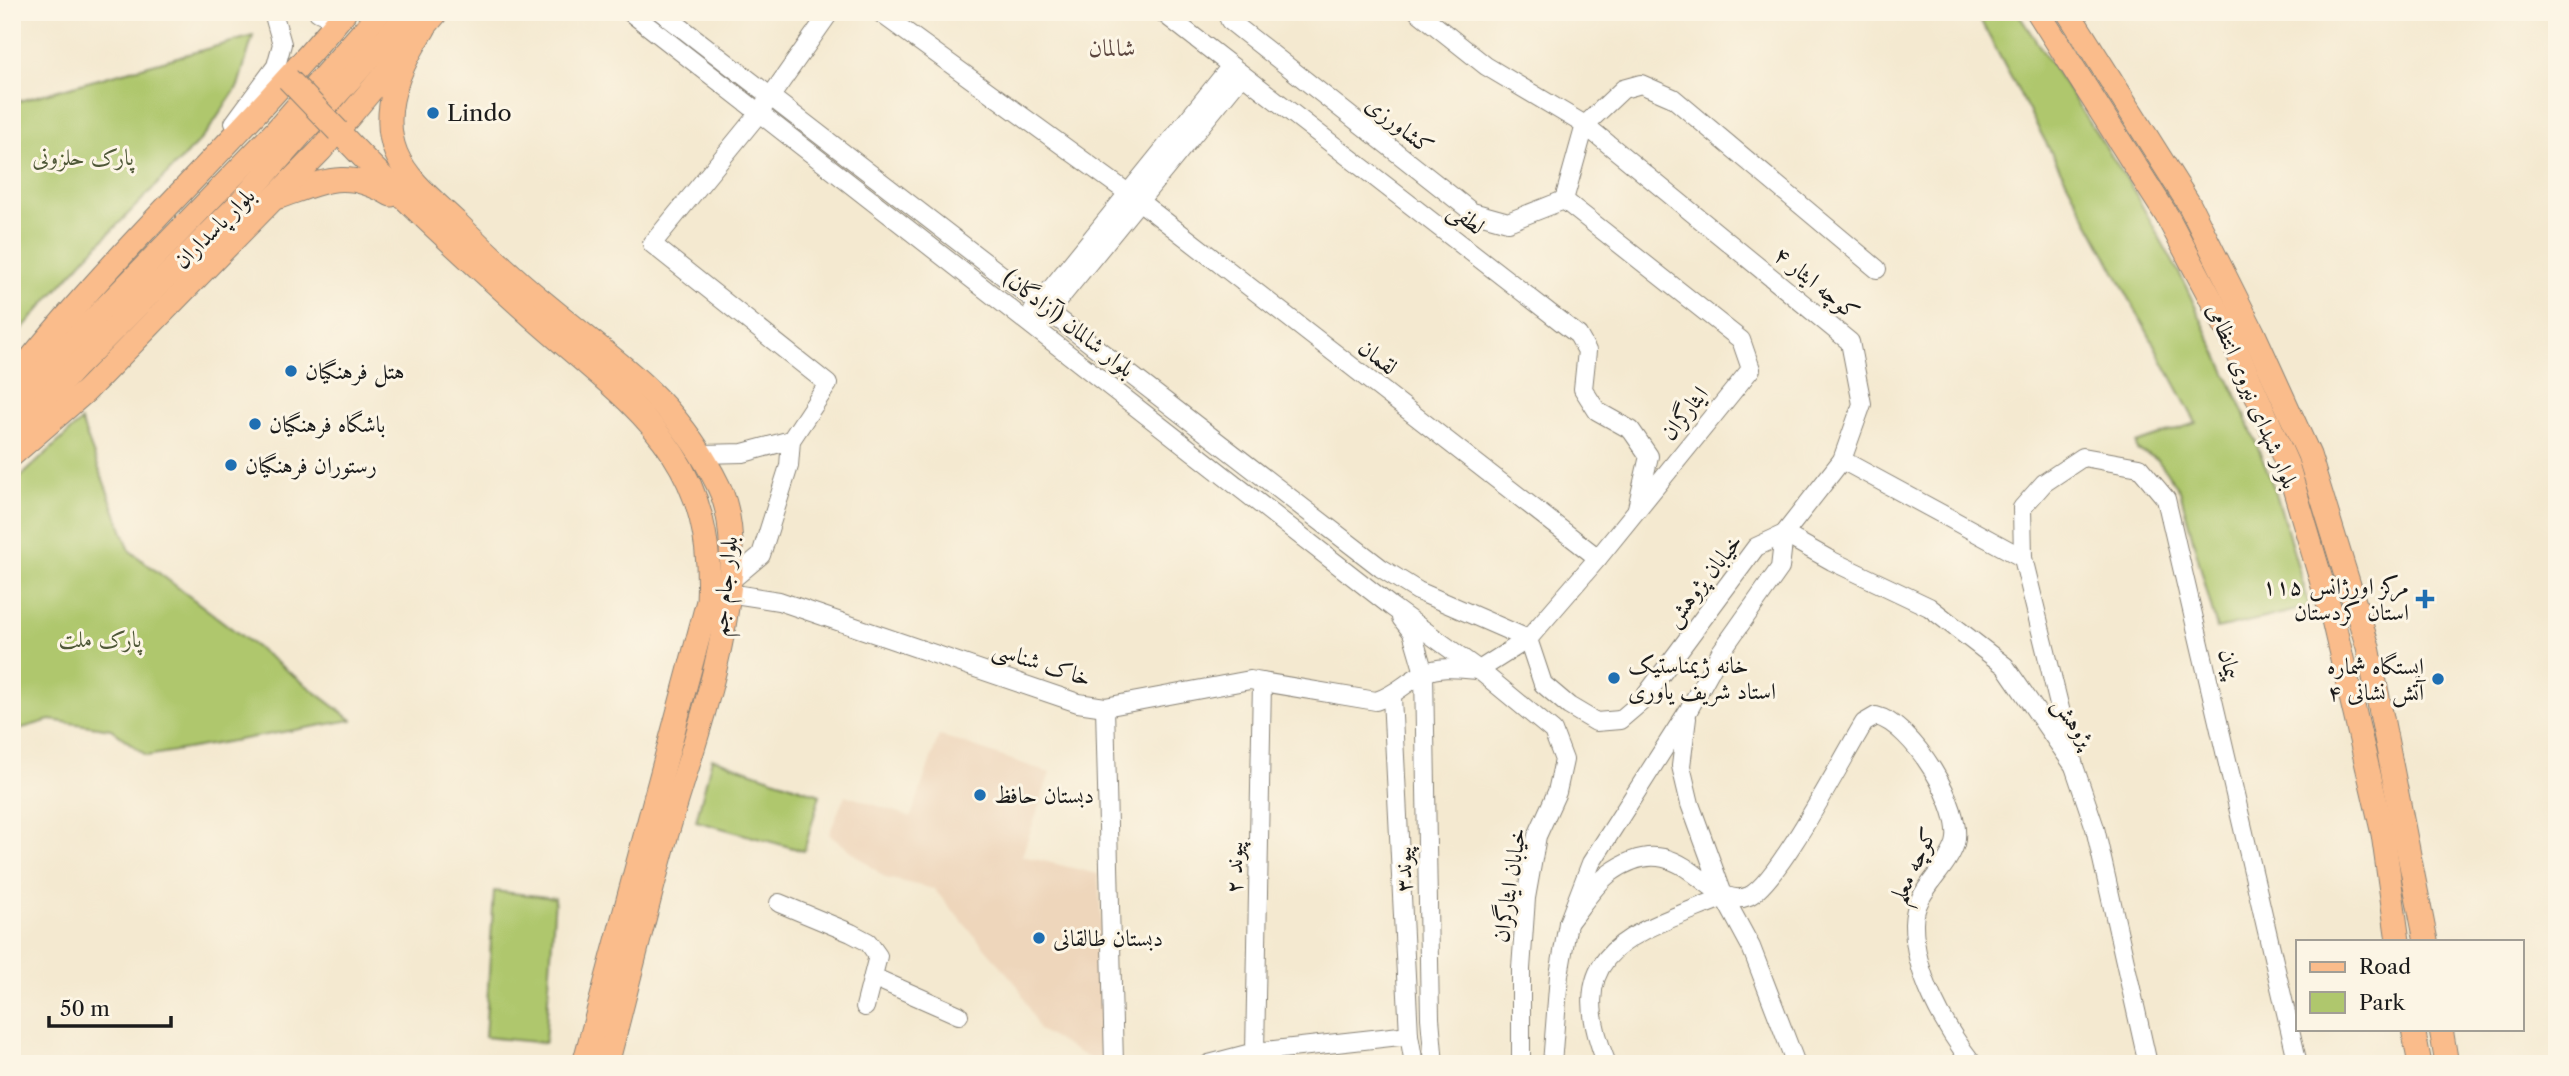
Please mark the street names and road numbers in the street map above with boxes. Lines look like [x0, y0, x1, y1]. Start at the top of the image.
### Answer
street label: کشاورزی [1360, 90, 1440, 160]
street label: بلوار پاسداران [167, 181, 263, 277]
street label: لطفی [1442, 195, 1490, 243]
street label: کوچه ایثار ۴ [1767, 240, 1865, 327]
street label: بلوار شالمان (آزادگان) [997, 263, 1140, 384]
street label: بلوار شهدای نیروی انتظامی [2200, 299, 2305, 493]
street label: لقمان [1353, 333, 1403, 381]
street label: ایثارگران [1653, 380, 1715, 446]
street label: خیابان پژوهش [1658, 528, 1750, 633]
street label: بلوار جام جم [705, 534, 751, 638]
street label: خاک شناسی [988, 634, 1095, 695]
street label: پیمان [2213, 646, 2247, 683]
street label: پژوهش [2045, 691, 2102, 756]
street label: کوچه معلم [1883, 823, 1951, 911]
street label: خیابان ایثارگران [1485, 825, 1533, 945]
street label: پیوند ۲ [1220, 840, 1251, 894]
street label: پیوند۳ [1389, 845, 1420, 893]

